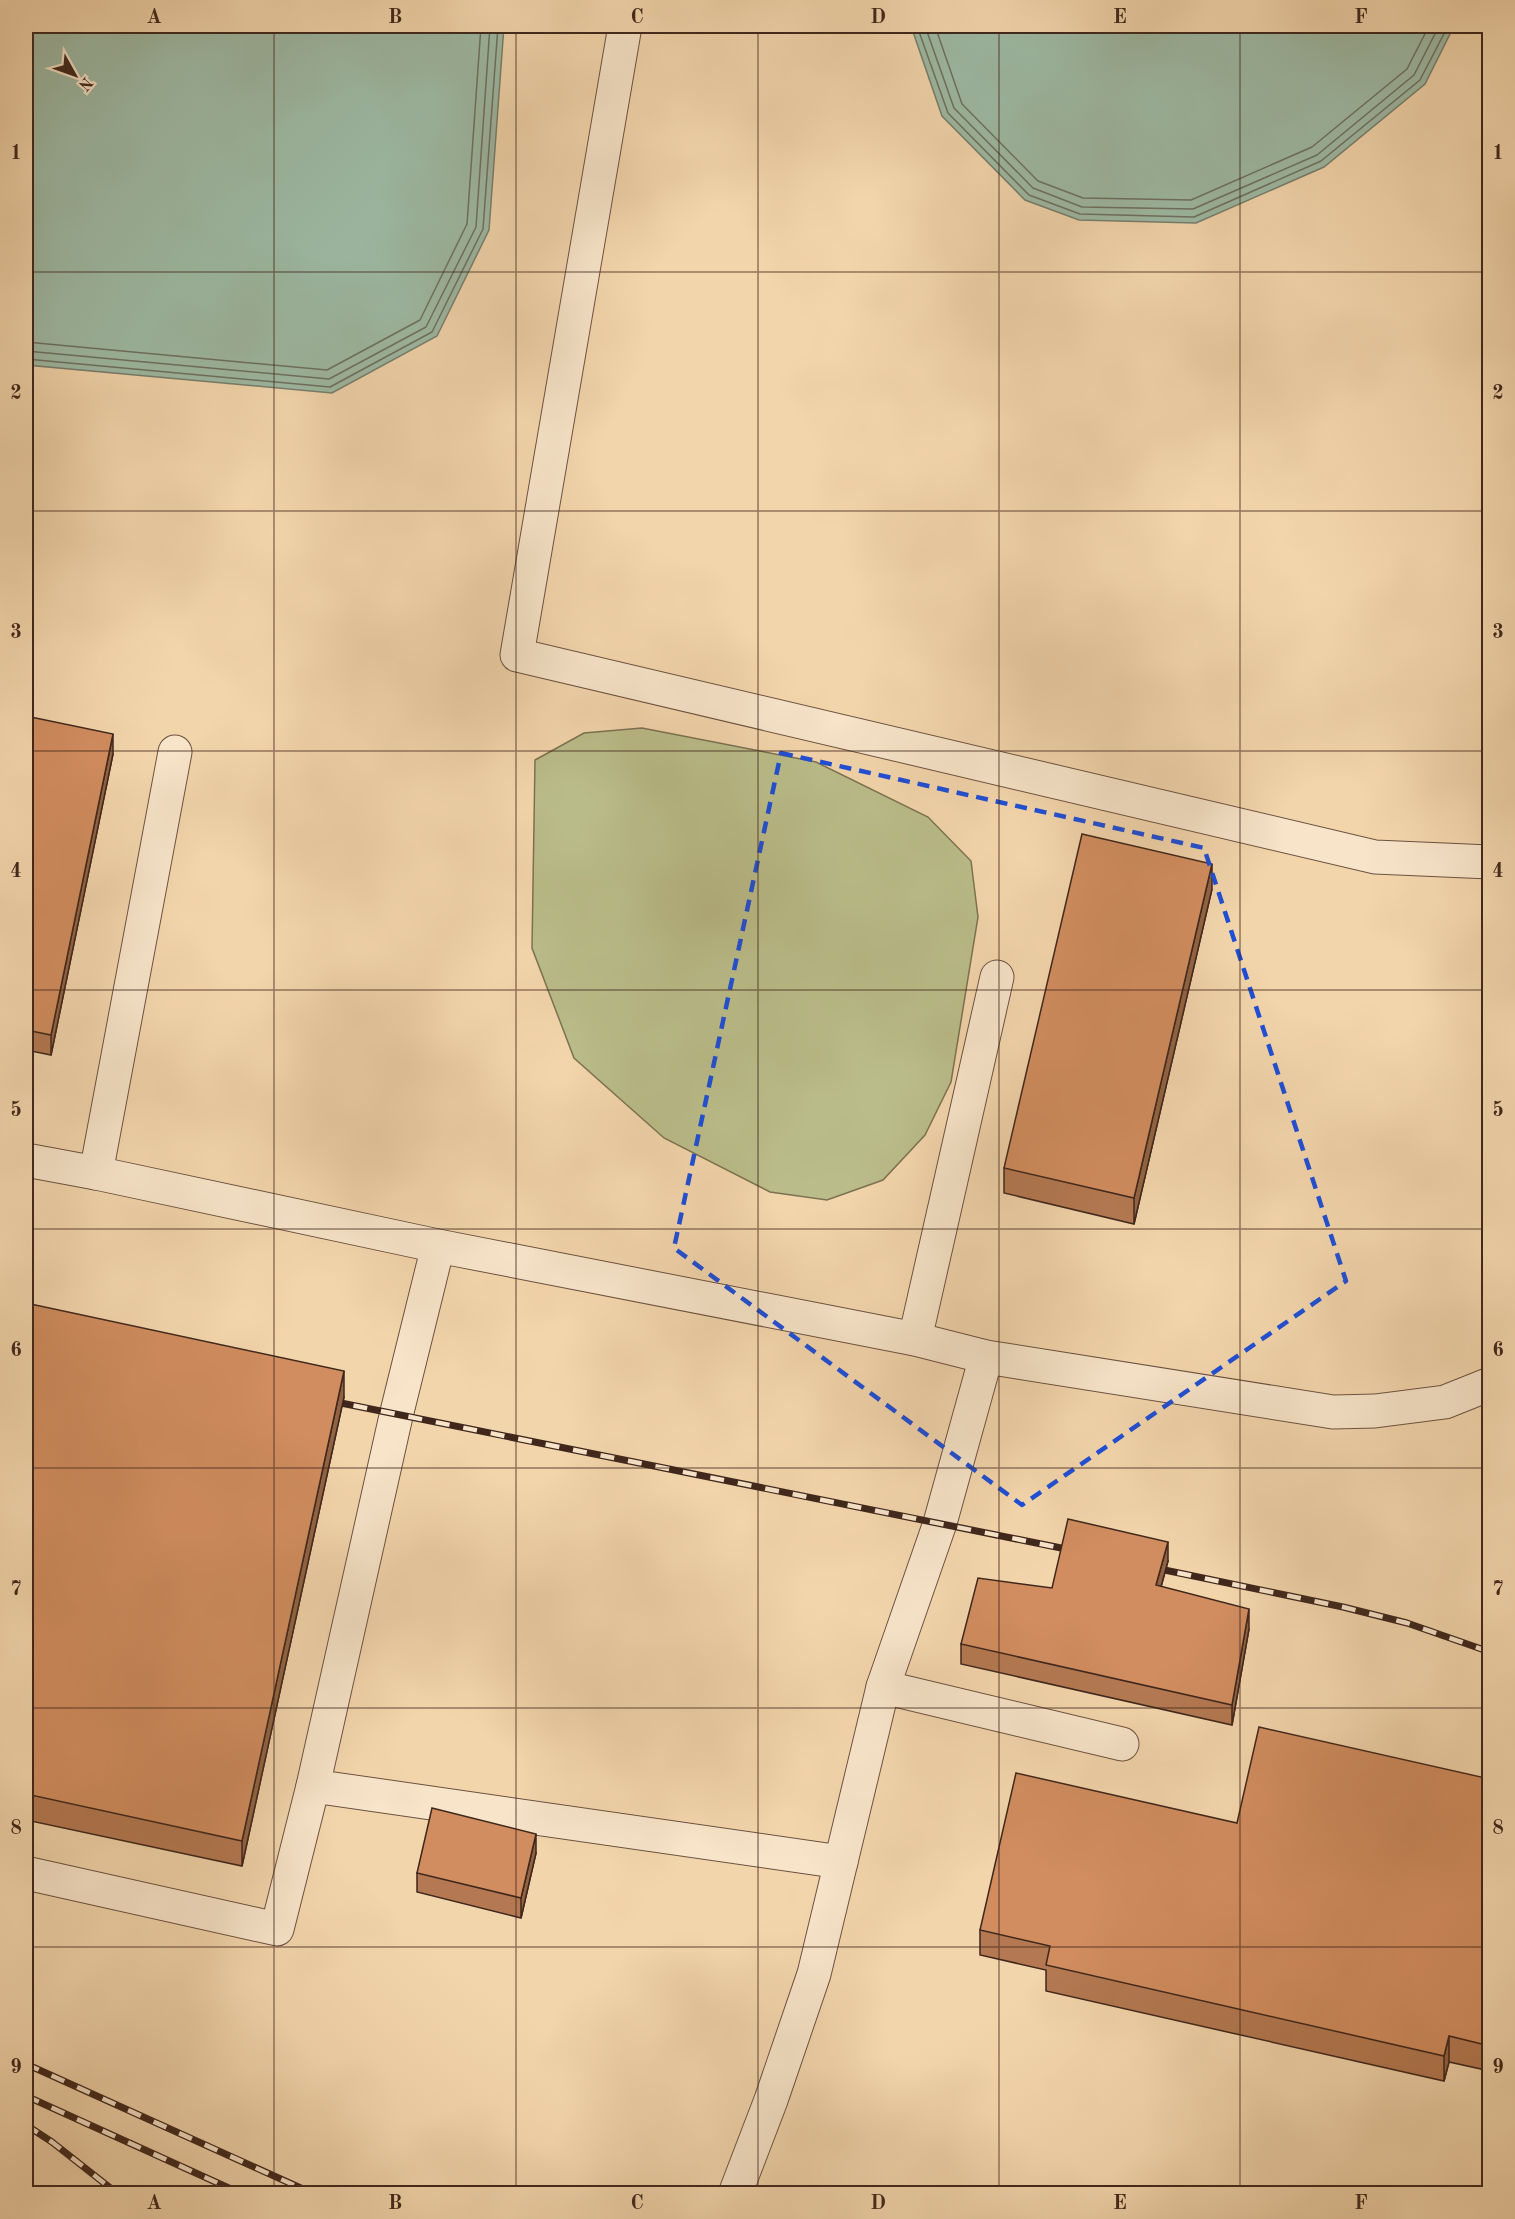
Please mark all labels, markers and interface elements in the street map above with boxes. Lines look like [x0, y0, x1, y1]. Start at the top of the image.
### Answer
text: A [146, 8, 162, 28]
text: B [388, 8, 402, 28]
text: C [630, 8, 644, 28]
text: D [870, 8, 886, 28]
text: E [1113, 8, 1127, 28]
text: F [1354, 8, 1368, 28]
north arrow [45, 45, 105, 105]
text: N [74, 74, 95, 94]
text: 1 [10, 144, 22, 164]
text: 1 [1492, 144, 1504, 164]
text: 2 [10, 384, 22, 404]
text: 2 [1492, 384, 1504, 404]
text: 3 [10, 623, 22, 643]
text: 3 [1492, 623, 1504, 643]
text: 4 [10, 862, 22, 882]
text: 4 [1492, 862, 1504, 882]
text: 5 [10, 1100, 22, 1121]
text: 5 [1492, 1100, 1504, 1121]
text: 6 [10, 1341, 22, 1361]
text: 6 [1492, 1341, 1504, 1361]
text: 7 [10, 1580, 22, 1600]
text: 7 [1492, 1580, 1504, 1600]
text: 8 [10, 1819, 22, 1839]
text: 8 [1492, 1819, 1504, 1839]
text: 9 [10, 2058, 22, 2078]
text: 9 [1492, 2058, 1504, 2078]
text: A [146, 2194, 162, 2214]
text: B [388, 2194, 402, 2214]
text: C [630, 2194, 644, 2214]
text: D [870, 2194, 886, 2214]
text: E [1113, 2194, 1127, 2214]
text: F [1354, 2194, 1368, 2214]

